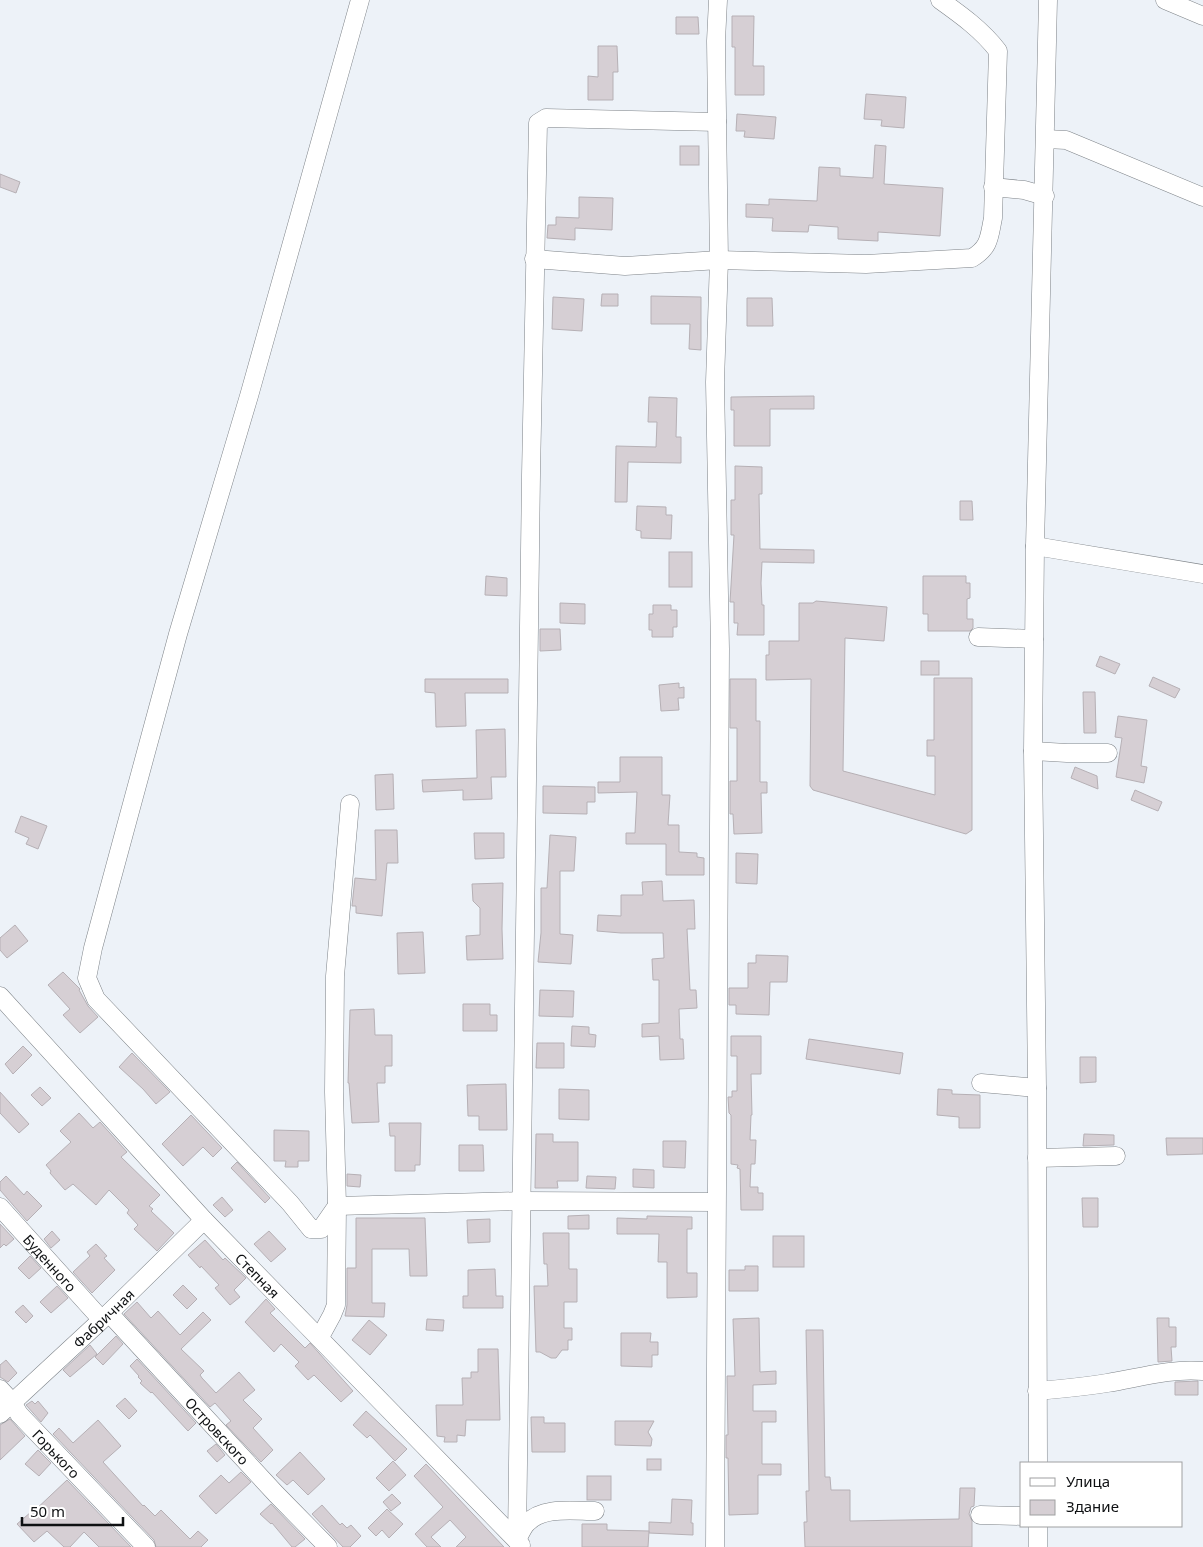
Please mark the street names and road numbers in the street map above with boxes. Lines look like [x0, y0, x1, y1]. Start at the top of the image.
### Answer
street label: Буденного [19, 1230, 81, 1295]
street label: Степная [231, 1248, 284, 1302]
street label: Фабричная [69, 1284, 138, 1351]
street label: Островского [182, 1393, 253, 1468]
street label: Горького [29, 1425, 84, 1482]

